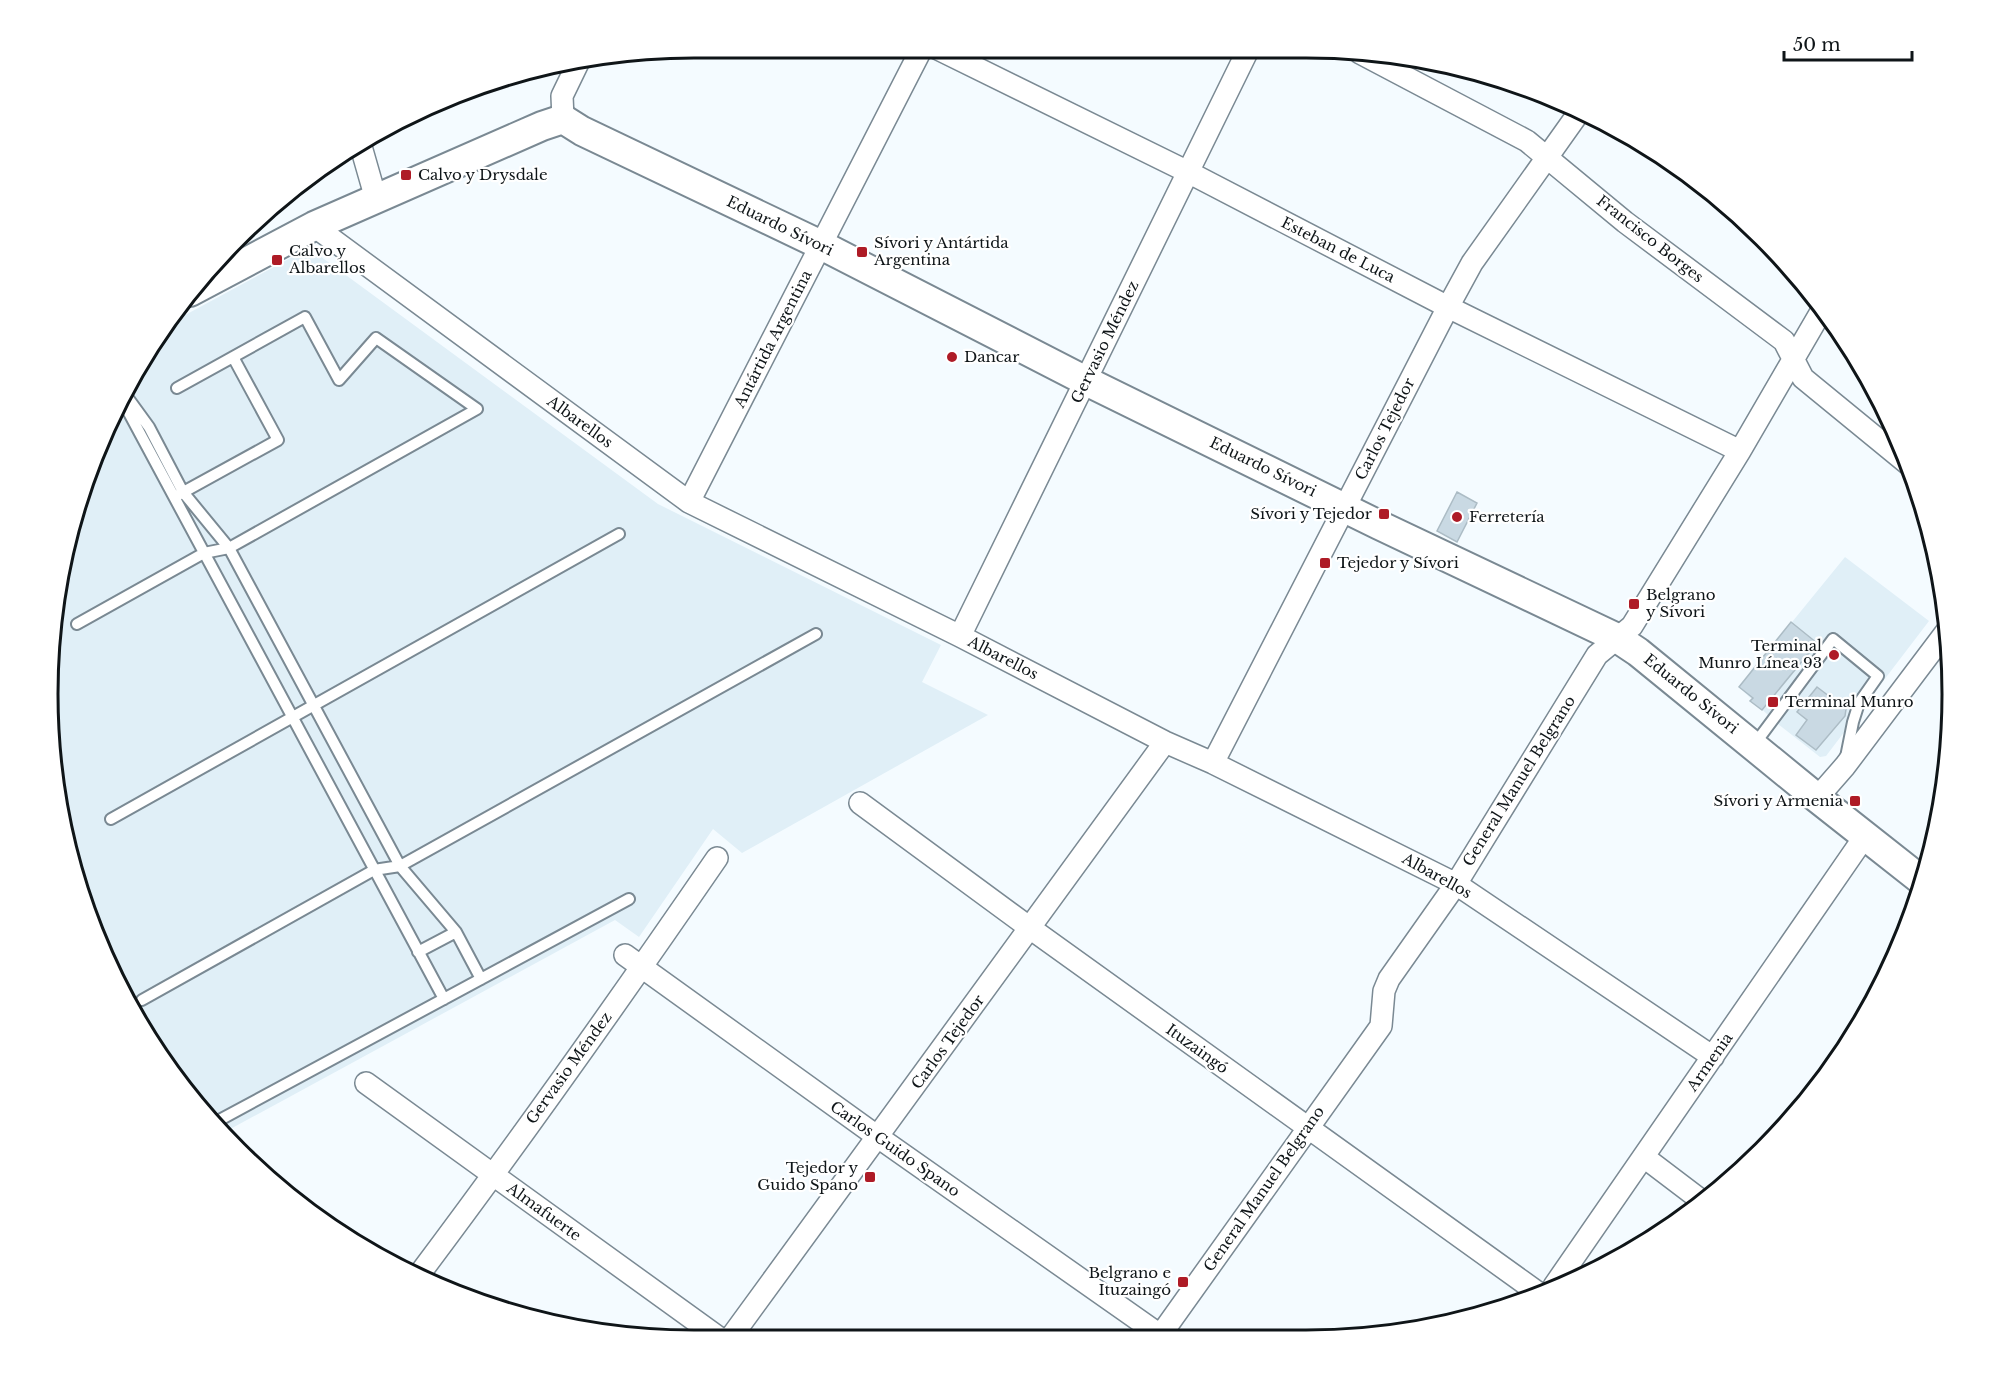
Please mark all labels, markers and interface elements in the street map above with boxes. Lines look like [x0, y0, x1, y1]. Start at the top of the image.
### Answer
scale bar [1784, 24, 1912, 62]
text: 50 m [1793, 34, 1841, 56]
place label: Calvo y Drysdale [418, 165, 548, 184]
marker: Calvo y Drysdale [399, 168, 413, 182]
street label: Francisco Borges [1593, 191, 1708, 286]
street label: Eduardo Sívori [724, 192, 837, 260]
street label: Esteban de Luca [1278, 213, 1399, 287]
place label: Sívori y Antártida Argentina [873, 233, 1009, 269]
place label: Calvo y Albarellos [288, 241, 366, 277]
marker: Sívori y Antártida Argentina [855, 245, 869, 259]
marker: Calvo y Albarellos [270, 253, 284, 267]
street label: Antártida Argentina [729, 266, 816, 412]
street label: Gervasio Méndez [1067, 277, 1142, 406]
place label: Dancar [964, 347, 1020, 366]
marker: Dancar [945, 350, 959, 364]
street label: Carlos Tejedor [1351, 374, 1419, 483]
street label: Albarellos [543, 391, 617, 452]
street label: Eduardo Sívori [1207, 433, 1320, 501]
place label: Sívori y Tejedor [1250, 504, 1373, 523]
marker: Sívori y Tejedor [1377, 507, 1391, 521]
place label: Ferretería [1469, 507, 1545, 526]
marker: Ferretería [1450, 510, 1464, 524]
place label: Tejedor y Sívori [1337, 553, 1459, 572]
marker: Tejedor y Sívori [1318, 556, 1332, 570]
place label: Belgrano y Sívori [1646, 585, 1716, 621]
marker: Belgrano y Sívori [1627, 597, 1641, 611]
street label: Albarellos [964, 631, 1042, 683]
place label: Terminal Munro Línea 93 [1698, 636, 1822, 672]
marker: Terminal Munro Línea 93 [1827, 648, 1841, 662]
street label: Eduardo Sívori [1640, 650, 1742, 738]
street label: General Manuel Belgrano [1458, 692, 1579, 870]
place label: Terminal Munro [1785, 692, 1914, 711]
marker: Terminal Munro [1766, 695, 1780, 709]
place label: Sívori y Armenia [1714, 791, 1844, 810]
marker: Sívori y Armenia [1848, 794, 1862, 808]
street label: Albarellos [1398, 848, 1475, 903]
street label: Carlos Tejedor [907, 990, 989, 1093]
street label: Gervasio Méndez [521, 1008, 616, 1128]
street label: Ituzaingó [1162, 1020, 1232, 1078]
street label: Armenia [1682, 1028, 1737, 1095]
street label: Carlos Guido Spano [827, 1097, 964, 1201]
street label: General Manuel Belgrano [1199, 1102, 1328, 1275]
place label: Tejedor y Guido Spano [757, 1158, 858, 1194]
marker: Tejedor y Guido Spano [863, 1170, 877, 1184]
street label: Almafuerte [503, 1178, 585, 1245]
place label: Belgrano e Ituzaingó [1089, 1263, 1171, 1299]
marker: Belgrano e Ituzaingó [1176, 1275, 1190, 1289]

